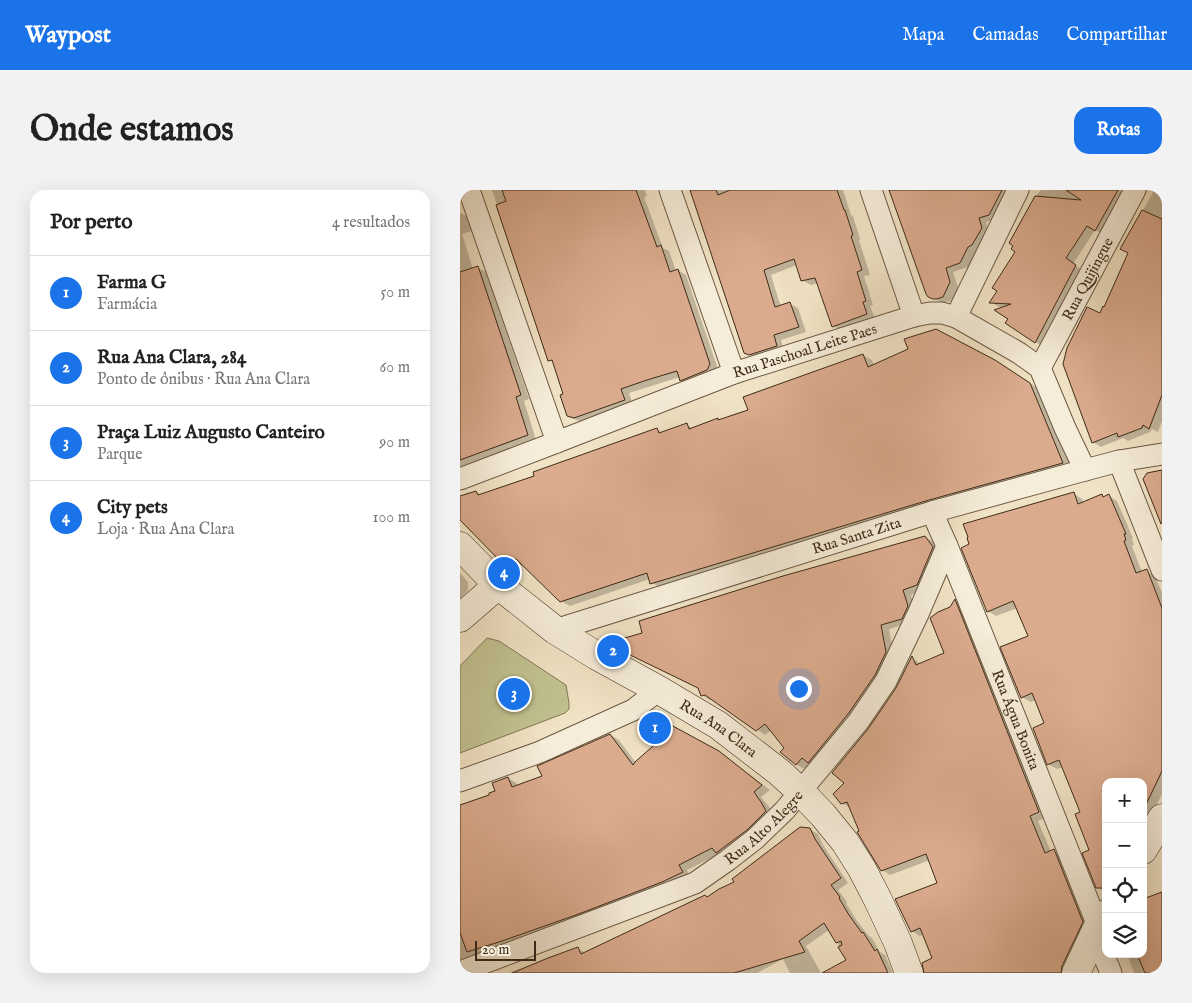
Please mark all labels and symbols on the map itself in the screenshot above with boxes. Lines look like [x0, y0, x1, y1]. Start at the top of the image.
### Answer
street label: Rua Quijingue [1058, 234, 1117, 324]
street label: Rua Paschoal Leite Paes [730, 319, 879, 382]
street label: Rua Santa Zita [810, 513, 904, 558]
pin: 4 [488, 554, 520, 592]
pin: 2 [597, 632, 629, 670]
street label: Rua Água Bonita [988, 667, 1045, 773]
pin: 3 [498, 675, 530, 713]
your location [786, 676, 812, 702]
street label: Rua Ana Clara [676, 695, 762, 762]
pin: 1 [639, 709, 671, 747]
street label: Rua Alto Alegre [720, 786, 807, 869]
scale bar [475, 938, 536, 961]

